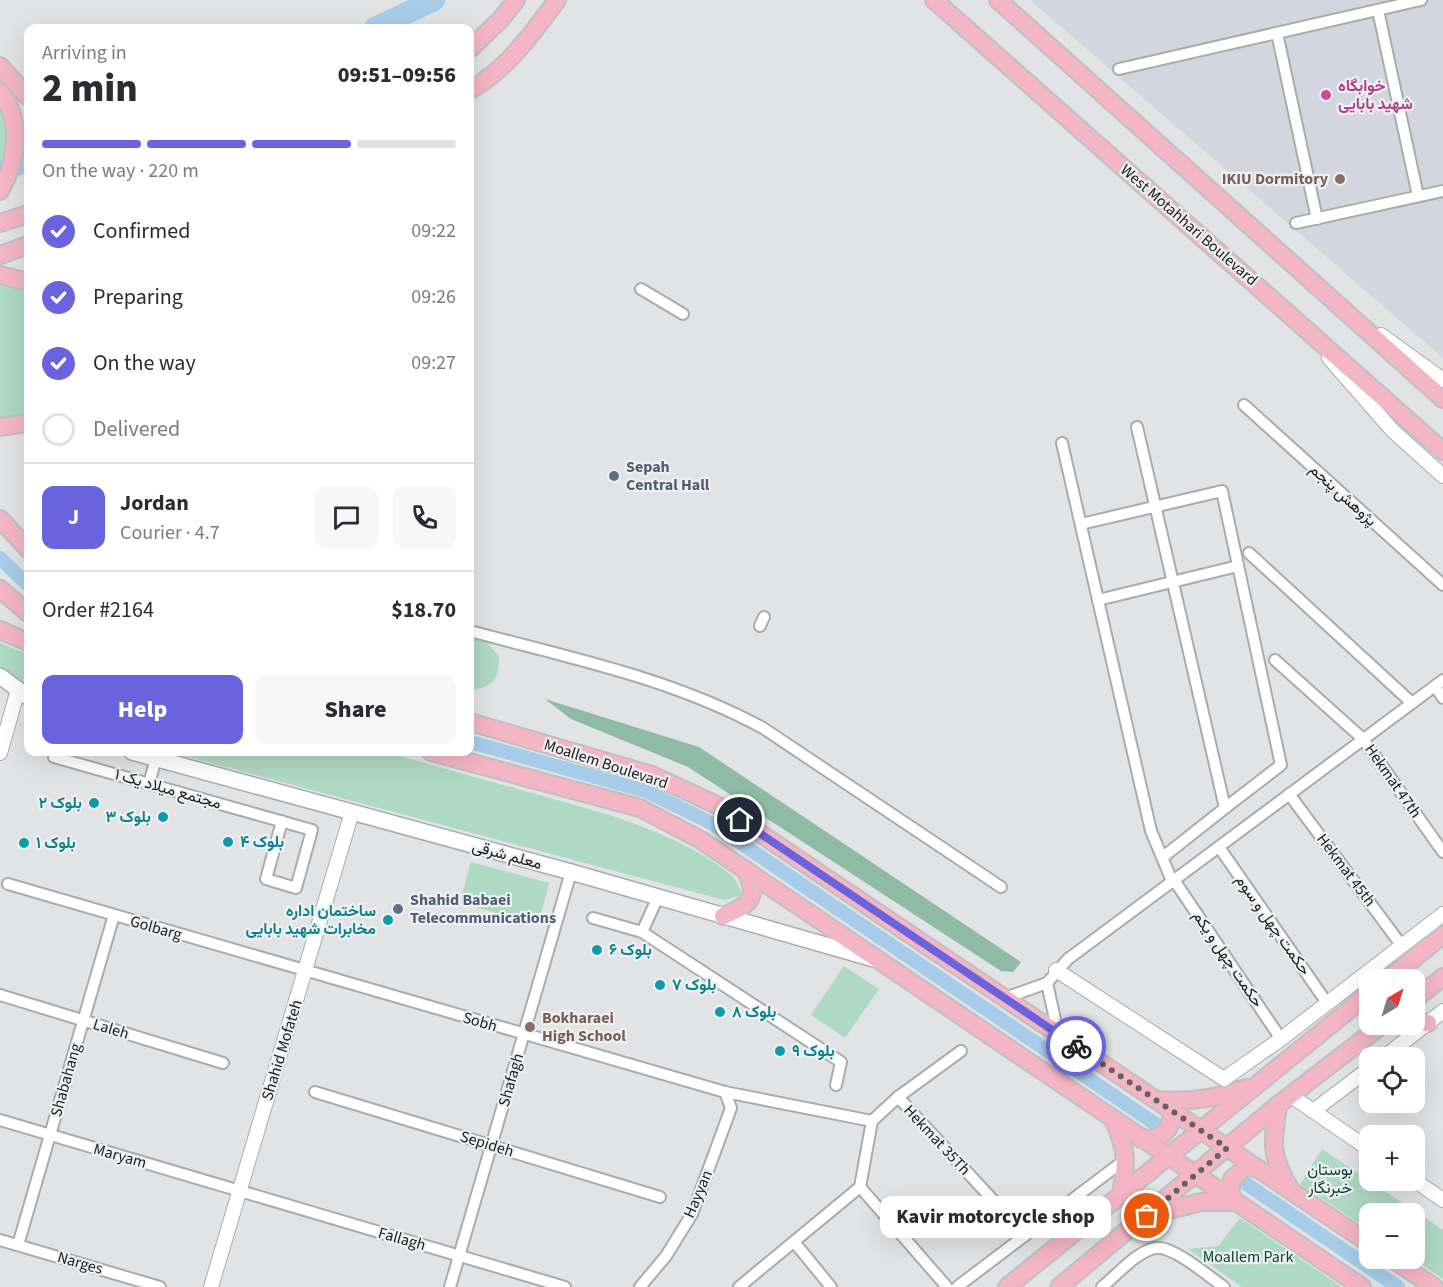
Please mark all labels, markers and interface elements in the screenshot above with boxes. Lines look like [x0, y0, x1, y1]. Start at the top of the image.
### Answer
text: Arriving in [42, 39, 127, 67]
text: 09:51–09:56 [338, 59, 456, 91]
text: 2 min [42, 61, 138, 117]
place label: خوابگاه شهید بابایی [1338, 75, 1413, 115]
marker: خوابگاه شهید بابایی [1319, 88, 1333, 102]
text: On the way · 220 m [42, 157, 199, 185]
street label: West Motahhari Boulevard [1116, 159, 1262, 291]
place label: IKIU Dormitory [1222, 168, 1329, 190]
marker: IKIU Dormitory [1333, 172, 1347, 186]
icon: check [42, 215, 75, 248]
text: Confirmed [93, 215, 190, 247]
text: 09:22 [411, 217, 456, 245]
icon: check [42, 281, 75, 314]
text: Preparing [93, 281, 183, 313]
text: 09:26 [411, 283, 456, 311]
icon: check [42, 347, 75, 380]
text: On the way [93, 347, 196, 379]
text: 09:27 [411, 349, 456, 377]
text: Delivered [93, 413, 180, 445]
place label: Sepah Central Hall [626, 456, 710, 496]
street label: پژوهش پنجم [1304, 459, 1382, 531]
marker: Sepah Central Hall [607, 469, 621, 483]
button: chat [315, 486, 378, 549]
button: phone [393, 486, 456, 549]
text: Jordan [120, 487, 189, 519]
text: J [68, 501, 79, 533]
text: Courier · 4.7 [120, 519, 220, 547]
text: Order #2164 [42, 594, 154, 626]
text: $18.70 [391, 594, 456, 626]
button: Help [42, 675, 243, 744]
button: Share [255, 675, 456, 744]
street label: Moallem Boulevard [541, 734, 671, 794]
street label: Hekmat 47th [1359, 739, 1427, 823]
street label: مجتمع میلاد یک ۱ [112, 763, 224, 815]
place label: بلوک ۲ [39, 792, 82, 814]
pin [714, 794, 765, 845]
marker: بلوک ۲ [87, 796, 101, 810]
icon: home [723, 803, 756, 836]
place label: بلوک ۳ [105, 806, 151, 828]
marker: بلوک ۳ [156, 810, 170, 824]
street label: Hekmat 45th [1311, 829, 1381, 911]
place label: بلوک ۴ [240, 831, 284, 853]
place label: بلوک ۱ [36, 832, 76, 854]
marker: بلوک ۴ [221, 835, 235, 849]
street label: معلم شرقی [470, 835, 544, 875]
marker: بلوک ۱ [17, 836, 31, 850]
street label: حکمت چهل و سوم [1230, 870, 1316, 980]
place label: Shahid Babaei Telecommunications [410, 889, 556, 929]
place label: ساختمان اداره مخابرات شهید بابایی [245, 900, 376, 940]
marker: Shahid Babaei Telecommunications [391, 902, 405, 916]
street label: حکمت چهل و یکم [1187, 906, 1269, 1012]
street label: Golbarg [128, 910, 184, 946]
marker: ساختمان اداره مخابرات شهید بابایی [381, 913, 395, 927]
place label: بلوک ۶ [609, 939, 652, 961]
marker: بلوک ۶ [590, 943, 604, 957]
north arrow [1359, 969, 1425, 1035]
map controls [1359, 969, 1425, 1269]
place label: بلوک ۷ [672, 974, 717, 996]
marker: بلوک ۷ [653, 978, 667, 992]
street label: Shahid Mofateh [256, 997, 308, 1103]
place label: بلوک ۸ [732, 1001, 777, 1023]
marker: بلوک ۸ [713, 1005, 727, 1019]
street label: Sobh [460, 1007, 500, 1037]
place label: Bokharaei High School [542, 1007, 626, 1047]
street label: Laleh [90, 1013, 132, 1045]
courier [1046, 1016, 1106, 1076]
marker: Bokharaei High School [523, 1020, 537, 1034]
icon: bike [1060, 1030, 1093, 1063]
place label: بلوک ۹ [792, 1040, 835, 1062]
street label: Shabahang [45, 1041, 87, 1119]
marker: بلوک ۹ [773, 1044, 787, 1058]
button: locate [1359, 1047, 1425, 1113]
street label: Shafagh [493, 1051, 529, 1109]
street label: Hekmat 35Th [899, 1100, 975, 1180]
street label: Sepideh [458, 1125, 516, 1163]
button: + [1359, 1125, 1425, 1191]
street label: Maryam [91, 1138, 149, 1174]
park label: بوستان خبرنگار [1307, 1159, 1353, 1199]
street label: Hayyan [678, 1167, 718, 1221]
pin [1121, 1190, 1172, 1241]
callout: Kavir motorcycle shop [880, 1195, 1111, 1237]
icon: bag [1130, 1199, 1163, 1232]
text: Kavir motorcycle shop [896, 1203, 1095, 1231]
button: − [1359, 1203, 1425, 1269]
street label: Fallagh [376, 1222, 428, 1256]
street label: Narges [55, 1246, 106, 1280]
park label: Moallem Park [1203, 1246, 1293, 1268]

